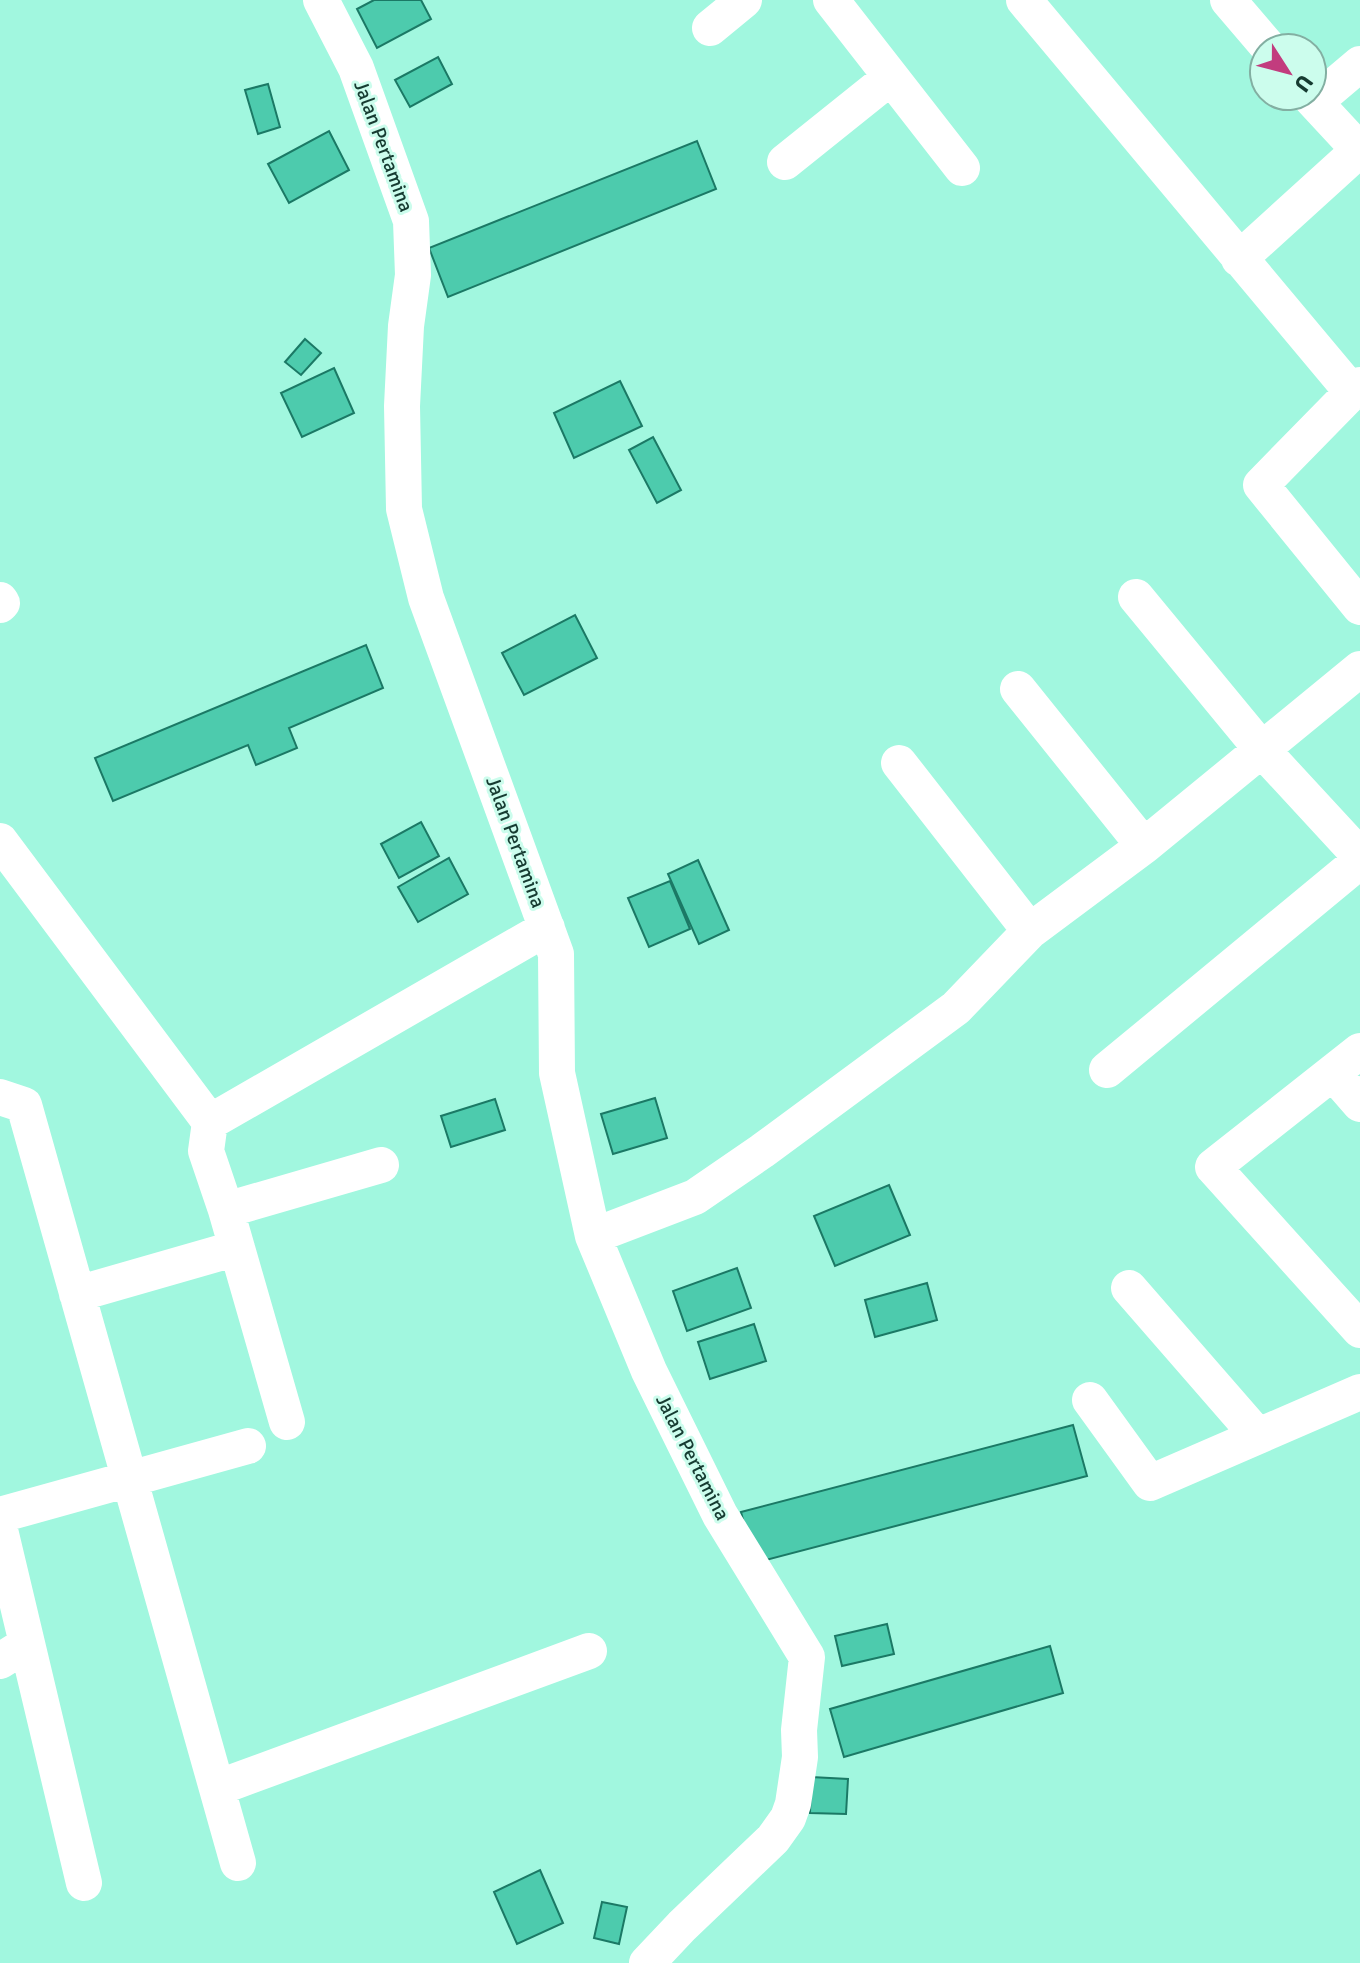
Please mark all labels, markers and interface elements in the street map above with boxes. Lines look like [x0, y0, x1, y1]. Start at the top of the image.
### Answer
north arrow [1248, 32, 1328, 112]
text: U [1288, 70, 1319, 97]
street label: Jalan Pertamina [348, 77, 419, 215]
street label: Jalan Pertamina [480, 773, 551, 911]
street label: Jalan Pertamina [650, 1390, 735, 1524]

